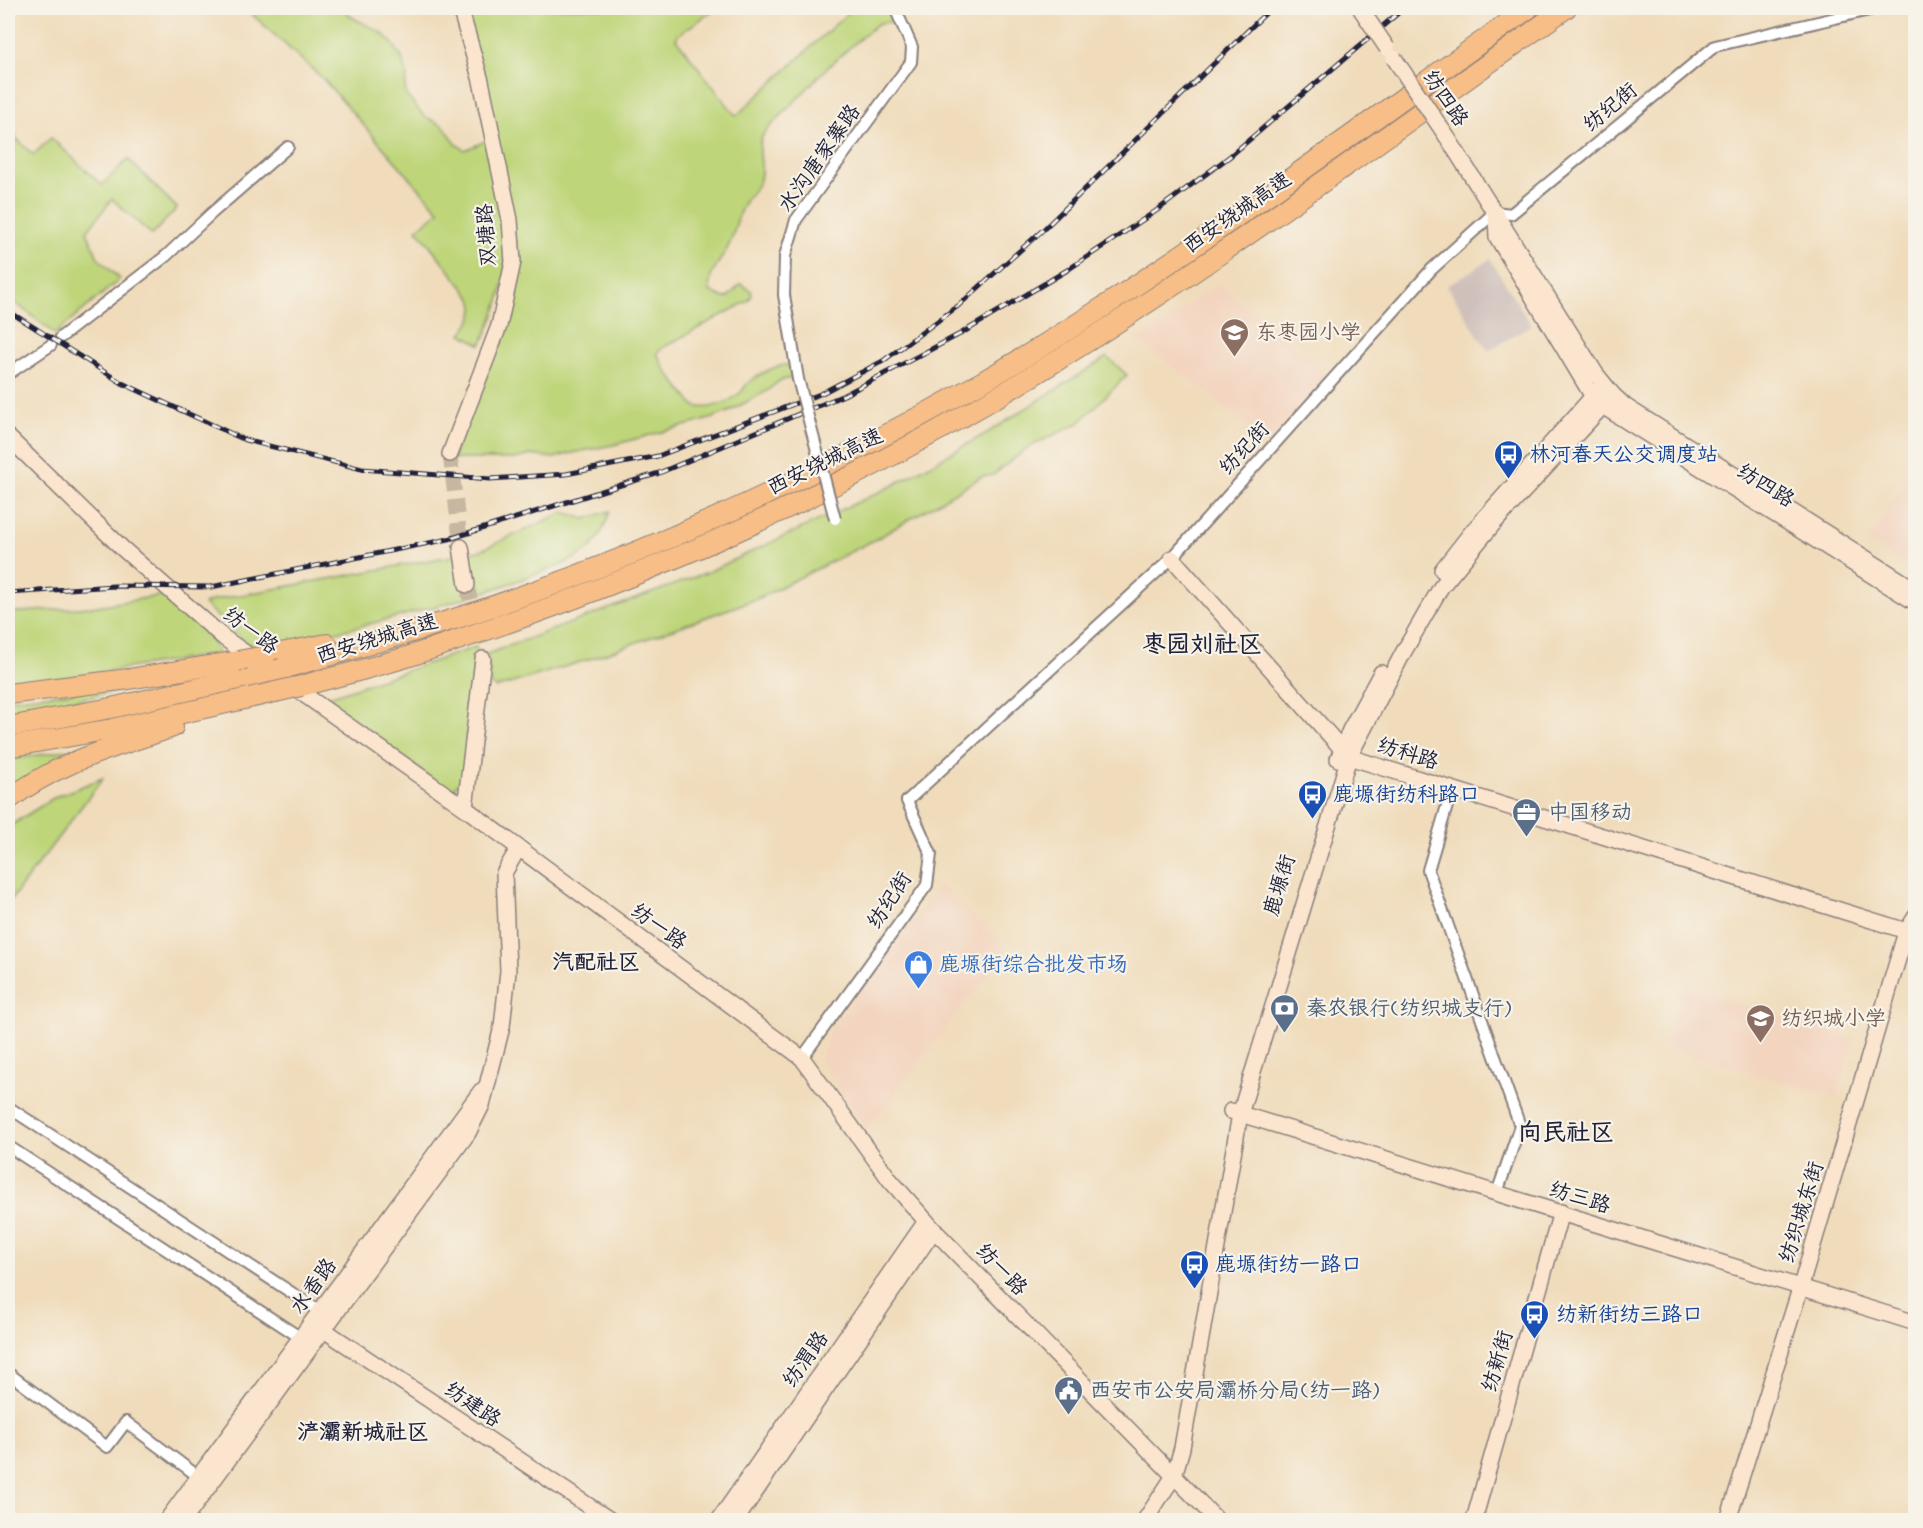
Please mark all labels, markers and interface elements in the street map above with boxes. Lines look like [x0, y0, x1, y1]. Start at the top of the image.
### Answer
street label: 纺四路 [1416, 65, 1474, 133]
street label: 纺纪街 [1578, 77, 1644, 139]
street label: 水沟唐家寨路 [772, 99, 867, 218]
street label: 西安绕城高速 [1178, 165, 1297, 260]
street label: 双塘路 [471, 203, 503, 267]
school or university icon: 东枣园小学 [1219, 316, 1251, 358]
place label: 东枣园小学 [1256, 319, 1361, 347]
street label: 纺纪街 [1213, 416, 1276, 481]
street label: 西安绕城高速 [763, 422, 888, 502]
bus stop icon: 林河春天公交调度站 [1492, 438, 1524, 480]
place label: 林河春天公交调度站 [1529, 441, 1718, 469]
street label: 纺四路 [1731, 457, 1800, 514]
street label: 纺一路 [217, 601, 284, 661]
street label: 西安绕城高速 [313, 607, 442, 671]
district label: 枣园刘社区 [1142, 630, 1262, 661]
street label: 纺科路 [1373, 731, 1442, 777]
bus stop icon: 鹿塬街纺科路口 [1296, 778, 1328, 820]
place label: 鹿塬街纺科路口 [1333, 781, 1480, 809]
office icon: 中国移动 [1511, 796, 1543, 838]
place label: 中国移动 [1548, 799, 1632, 827]
street label: 鹿塬街 [1257, 851, 1303, 920]
street label: 纺纪街 [861, 867, 919, 935]
street label: 纺一路 [625, 897, 692, 957]
shop icon: 鹿塬街综合批发市场 [902, 948, 934, 990]
district label: 汽配社区 [552, 949, 640, 977]
place label: 鹿塬街综合批发市场 [939, 951, 1128, 979]
bank icon: 秦农银行(纺织城支行) [1269, 992, 1301, 1034]
place label: 秦农银行(纺织城支行) [1306, 995, 1512, 1023]
school or university icon: 纺织城小学 [1744, 1002, 1776, 1044]
place label: 纺织城小学 [1781, 1005, 1886, 1033]
district label: 向民社区 [1518, 1118, 1614, 1149]
street label: 纺织城东街 [1773, 1158, 1831, 1267]
street label: 纺三路 [1545, 1175, 1614, 1221]
street label: 纺一路 [969, 1237, 1033, 1302]
bus stop icon: 鹿塬街纺一路口 [1178, 1248, 1210, 1290]
place label: 鹿塬街纺一路口 [1215, 1251, 1362, 1279]
street label: 水香路 [284, 1253, 344, 1320]
bus stop icon: 纺新街纺三路口 [1519, 1298, 1551, 1340]
place label: 纺新街纺三路口 [1556, 1301, 1703, 1329]
street label: 纺渭路 [776, 1326, 835, 1393]
street label: 纺新街 [1476, 1327, 1520, 1395]
public building icon: 西安市公安局灞桥分局(纺一路) [1053, 1374, 1085, 1416]
street label: 纺建路 [438, 1376, 506, 1434]
place label: 西安市公安局灞桥分局(纺一路) [1090, 1377, 1380, 1405]
district label: 浐灞新城社区 [297, 1419, 429, 1447]

